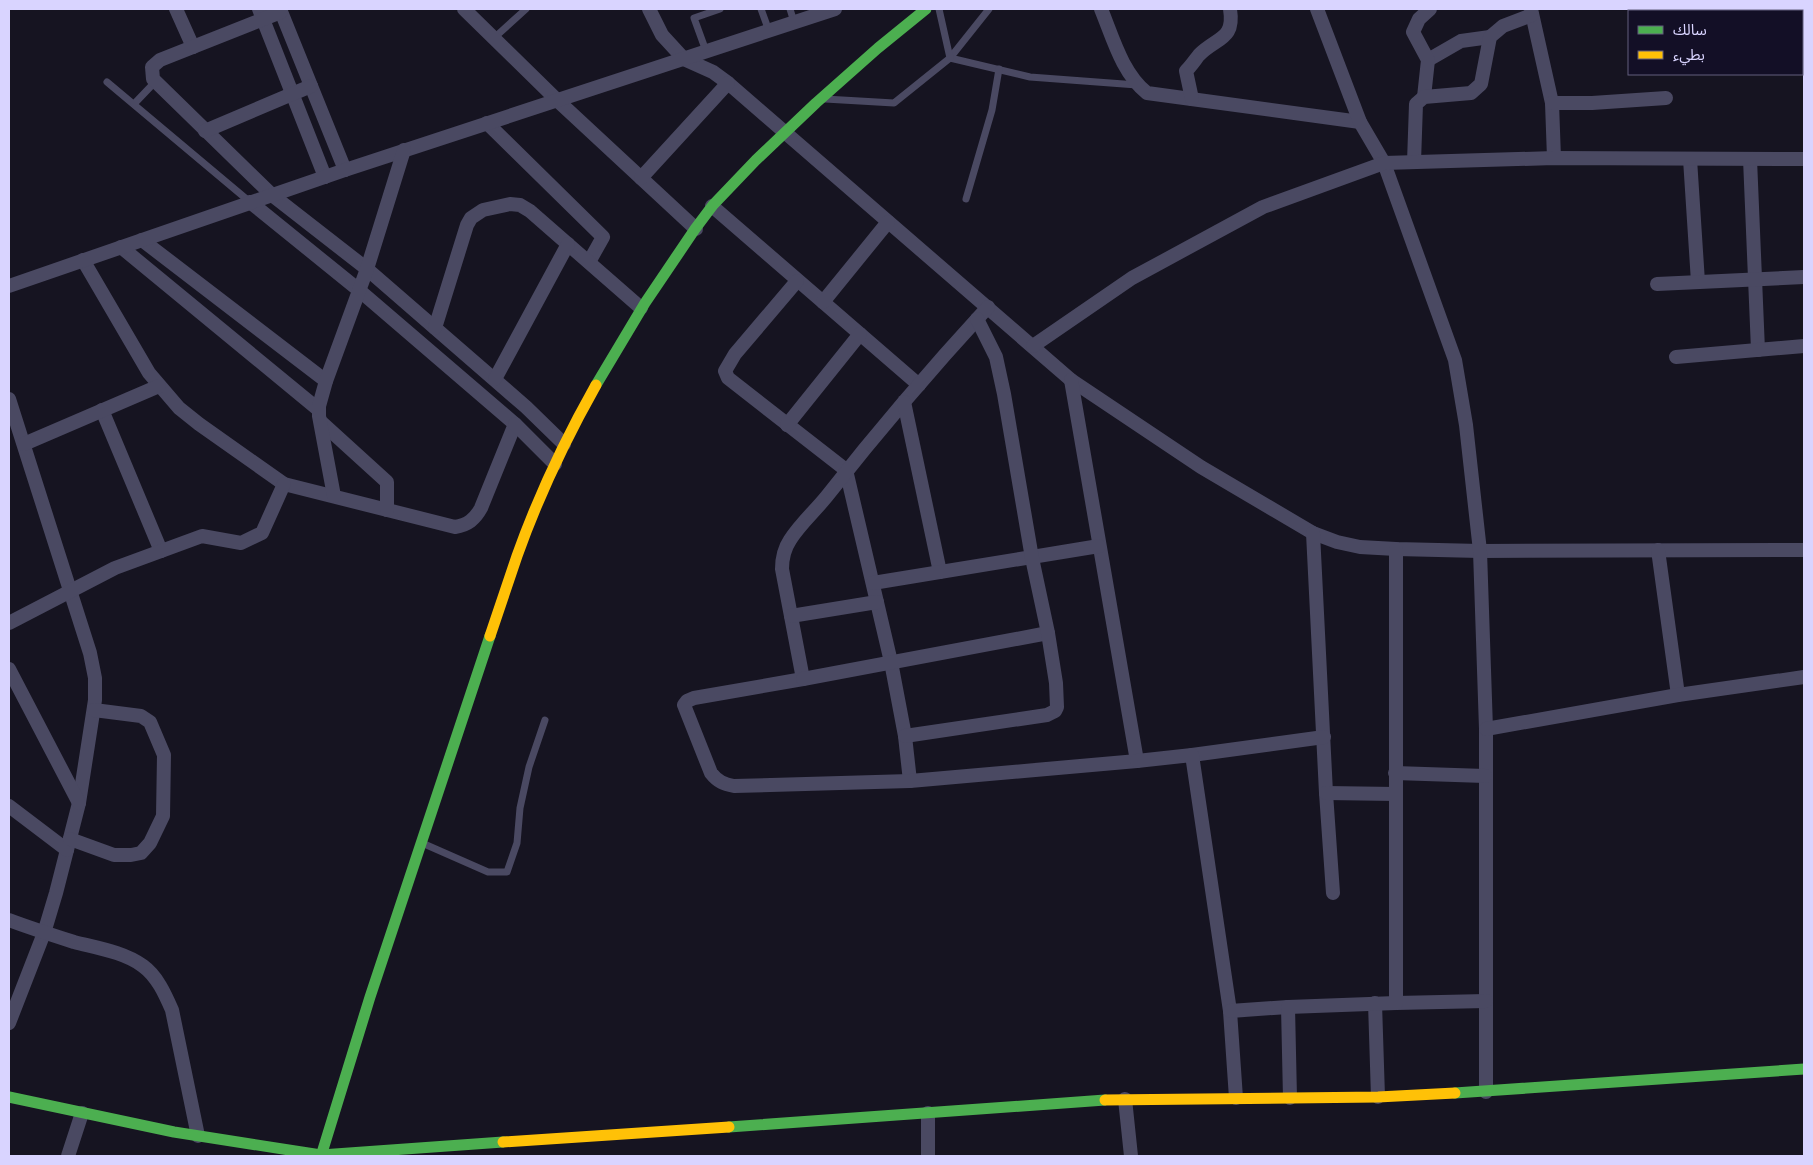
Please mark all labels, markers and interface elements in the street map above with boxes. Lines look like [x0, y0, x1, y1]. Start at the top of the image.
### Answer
legend [1628, 10, 1803, 75]
text: سالك [1673, 21, 1707, 39]
text: بطيء [1673, 46, 1705, 66]

